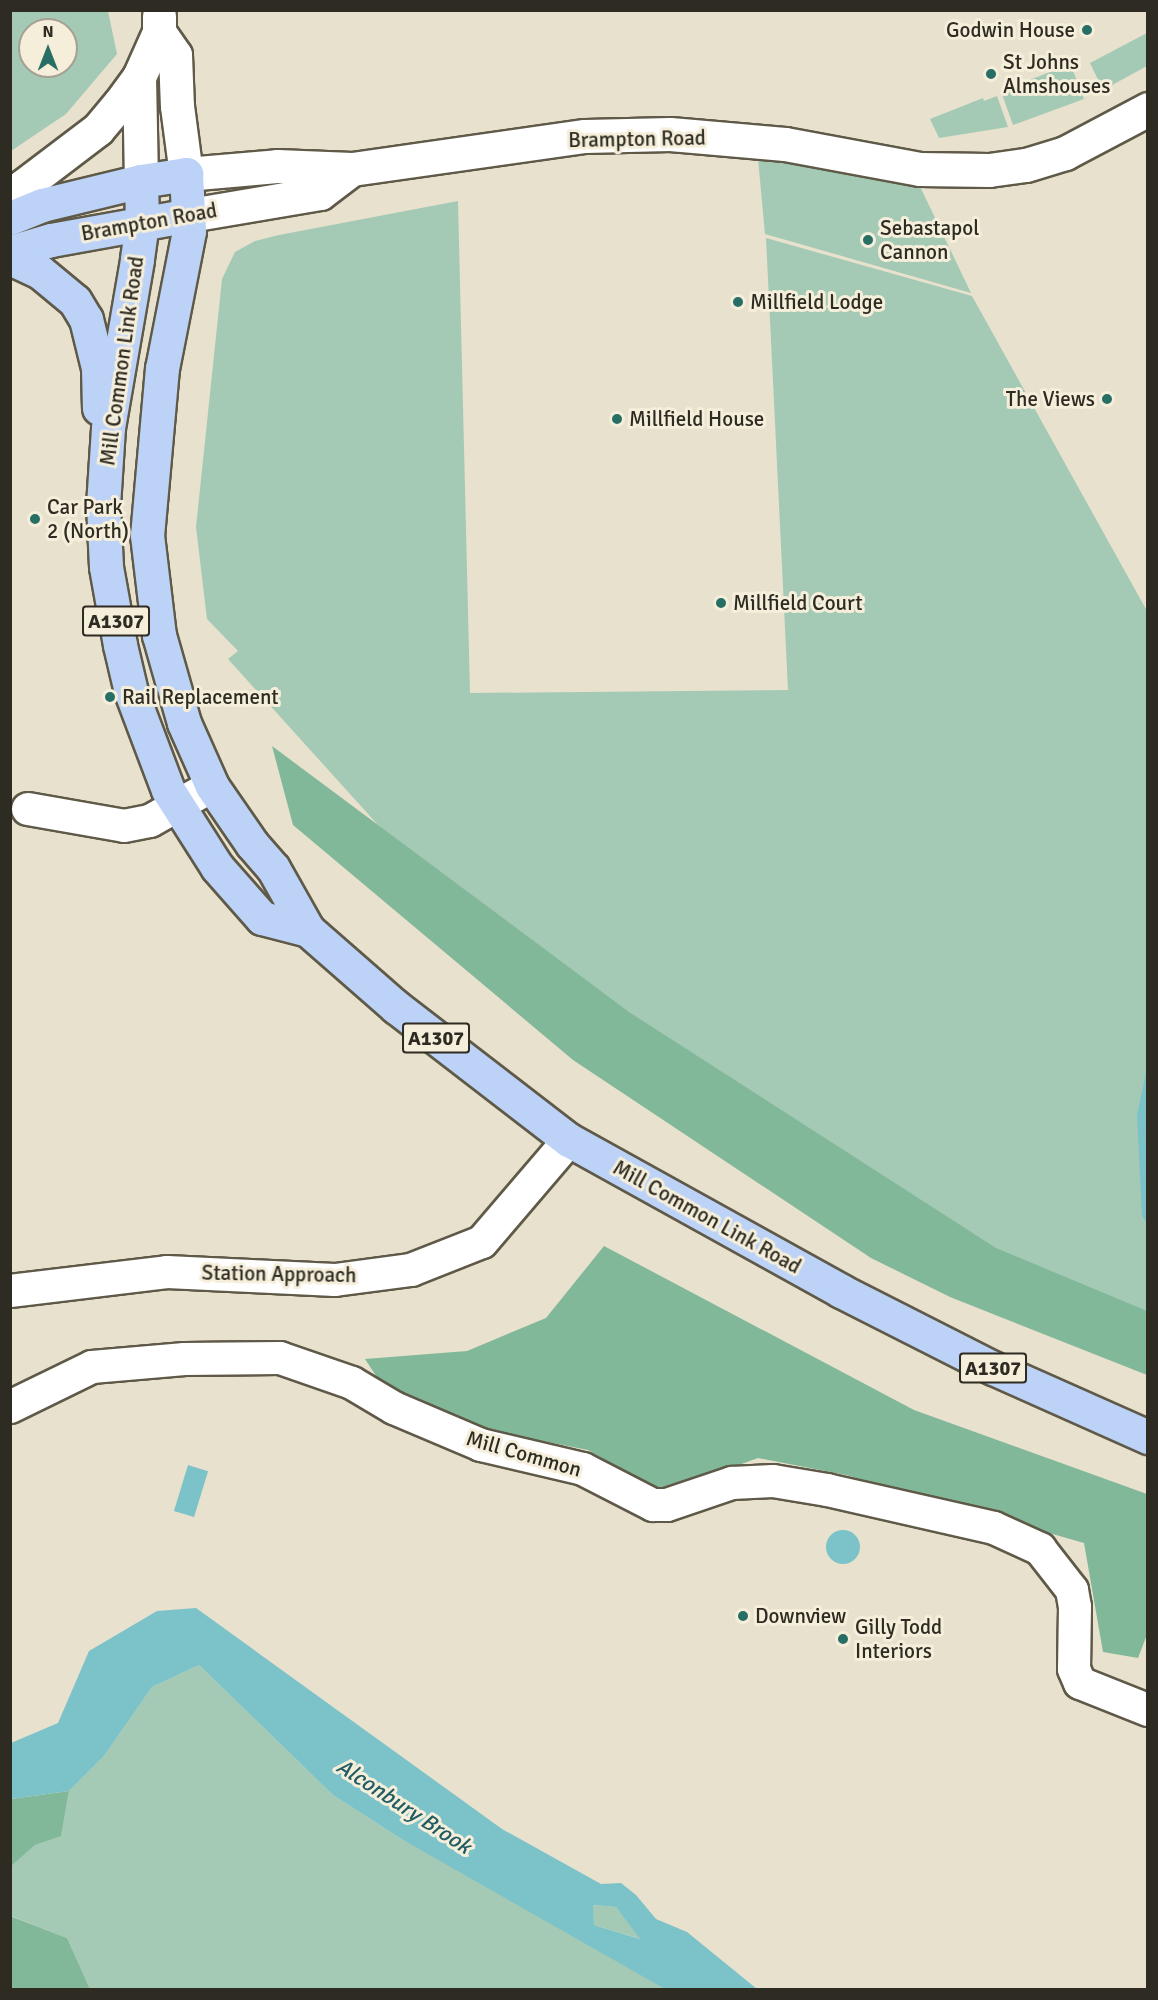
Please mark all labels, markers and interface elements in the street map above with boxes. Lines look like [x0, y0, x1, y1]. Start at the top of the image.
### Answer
place label: Godwin House [946, 17, 1075, 43]
north arrow [18, 18, 78, 78]
text: N [42, 22, 54, 42]
marker: Godwin House [1080, 23, 1094, 37]
place label: St Johns Almshouses [1003, 49, 1110, 99]
marker: St Johns Almshouses [984, 67, 998, 81]
street label: Brampton Road [568, 125, 706, 153]
street label: Brampton Road [79, 198, 219, 246]
place label: Sebastapol Cannon [880, 215, 979, 265]
marker: Sebastapol Cannon [861, 233, 875, 247]
street label: Mill Common Link Road [95, 255, 149, 467]
place label: Millfield Lodge [750, 289, 883, 315]
marker: Millfield Lodge [731, 295, 745, 309]
place label: The Views [1006, 386, 1095, 412]
marker: The Views [1100, 392, 1114, 406]
place label: Millfield House [629, 406, 764, 432]
marker: Millfield House [610, 412, 624, 426]
place label: Car Park 2 (North) [47, 494, 129, 544]
marker: Car Park 2 (North) [28, 512, 42, 526]
place label: Millfield Court [733, 590, 863, 616]
marker: Millfield Court [714, 596, 728, 610]
road number: A1307 [82, 604, 150, 638]
place label: Rail Replacement [122, 684, 279, 710]
marker: Rail Replacement [103, 690, 117, 704]
road number: A1307 [402, 1021, 470, 1055]
street label: Mill Common Link Road [609, 1155, 805, 1279]
street label: Station Approach [201, 1260, 357, 1288]
road number: A1307 [958, 1351, 1028, 1385]
street label: Mill Common [463, 1426, 585, 1482]
place label: Downview [755, 1603, 846, 1629]
marker: Downview [736, 1609, 750, 1623]
place label: Gilly Todd Interiors [855, 1614, 942, 1664]
marker: Gilly Todd Interiors [836, 1632, 850, 1646]
water label: Alconbury Brook [332, 1753, 476, 1859]

